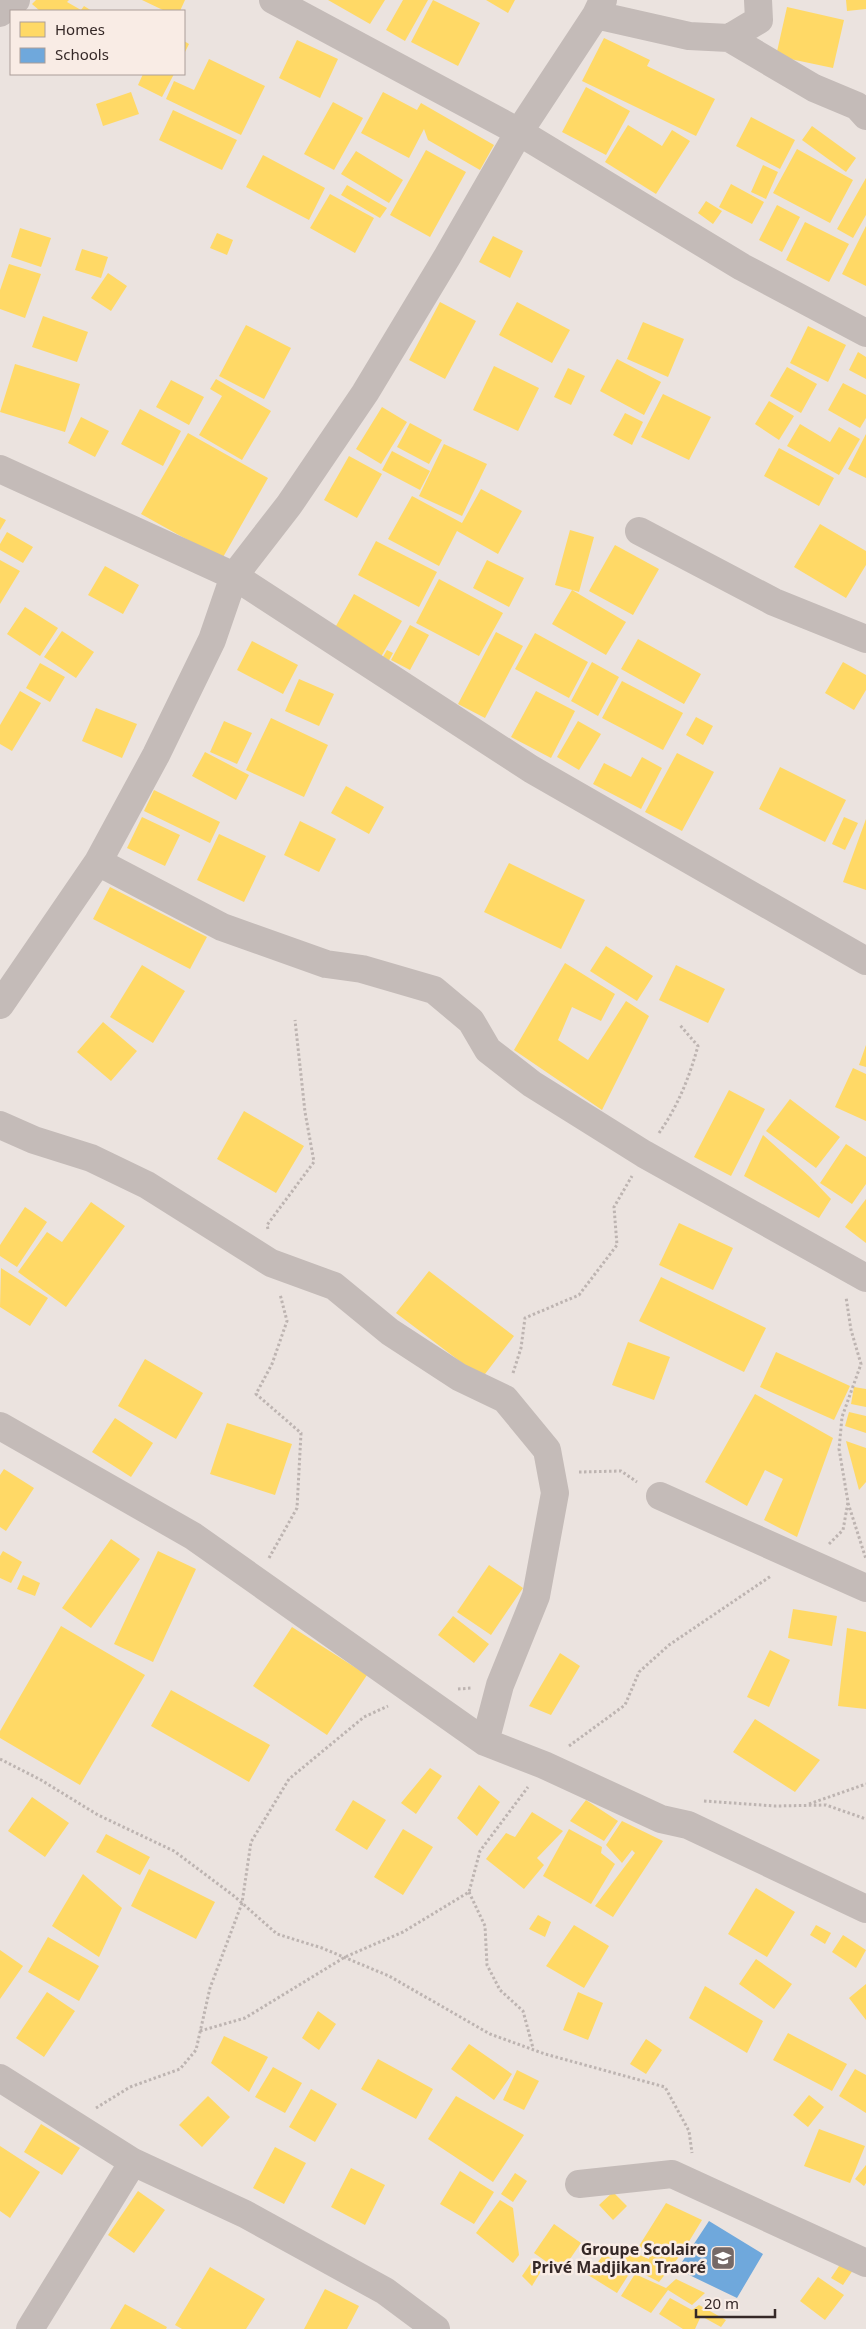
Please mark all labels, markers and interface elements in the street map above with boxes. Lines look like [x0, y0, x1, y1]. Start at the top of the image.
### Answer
legend [10, 10, 185, 75]
text: Homes [55, 19, 105, 39]
text: Schools [55, 44, 109, 64]
place label: Groupe Scolaire Privé Madjikan Traoré [532, 2238, 706, 2278]
school or university icon: Groupe Scolaire Privé Madjikan Traoré [710, 2245, 736, 2271]
scale bar [696, 2286, 775, 2318]
text: 20 m [704, 2293, 739, 2313]

